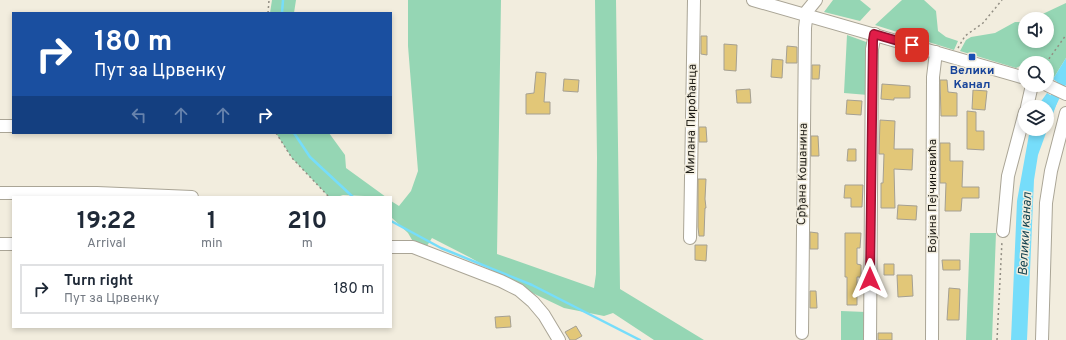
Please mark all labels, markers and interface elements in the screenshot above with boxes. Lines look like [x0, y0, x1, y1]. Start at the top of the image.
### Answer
map controls [1018, 12, 1054, 136]
button: sound [1018, 12, 1054, 48]
text: 180 m [94, 25, 172, 61]
icon: right [28, 28, 80, 80]
pin [895, 28, 929, 62]
icon: arrive [901, 34, 923, 56]
marker: Велики Канал [967, 52, 977, 62]
button: search [1018, 56, 1054, 92]
text: Пут за Црвенку [94, 60, 226, 83]
place label: Велики Канал [950, 63, 994, 93]
street label: Милана Пироћанца [683, 64, 701, 174]
button: layers [1018, 100, 1054, 136]
icon: left [128, 104, 150, 126]
icon: ahead [170, 104, 192, 126]
icon: ahead [212, 104, 234, 126]
icon: right [254, 104, 276, 126]
street label: Срђана Кошанина [794, 123, 812, 225]
street label: Војина Пејчиновића [925, 139, 941, 253]
water label: Велики канал [1016, 191, 1036, 276]
text: 19:22 [77, 207, 136, 237]
text: 1 [207, 207, 217, 237]
text: 210 [287, 207, 327, 237]
text: Arrival [87, 236, 126, 252]
text: min [201, 236, 223, 252]
text: m [302, 236, 313, 252]
position arrow [849, 258, 891, 300]
text: Turn right [64, 272, 133, 291]
icon: right [30, 278, 52, 300]
text: 180 m [334, 280, 374, 299]
text: Пут за Црвенку [64, 291, 159, 307]

